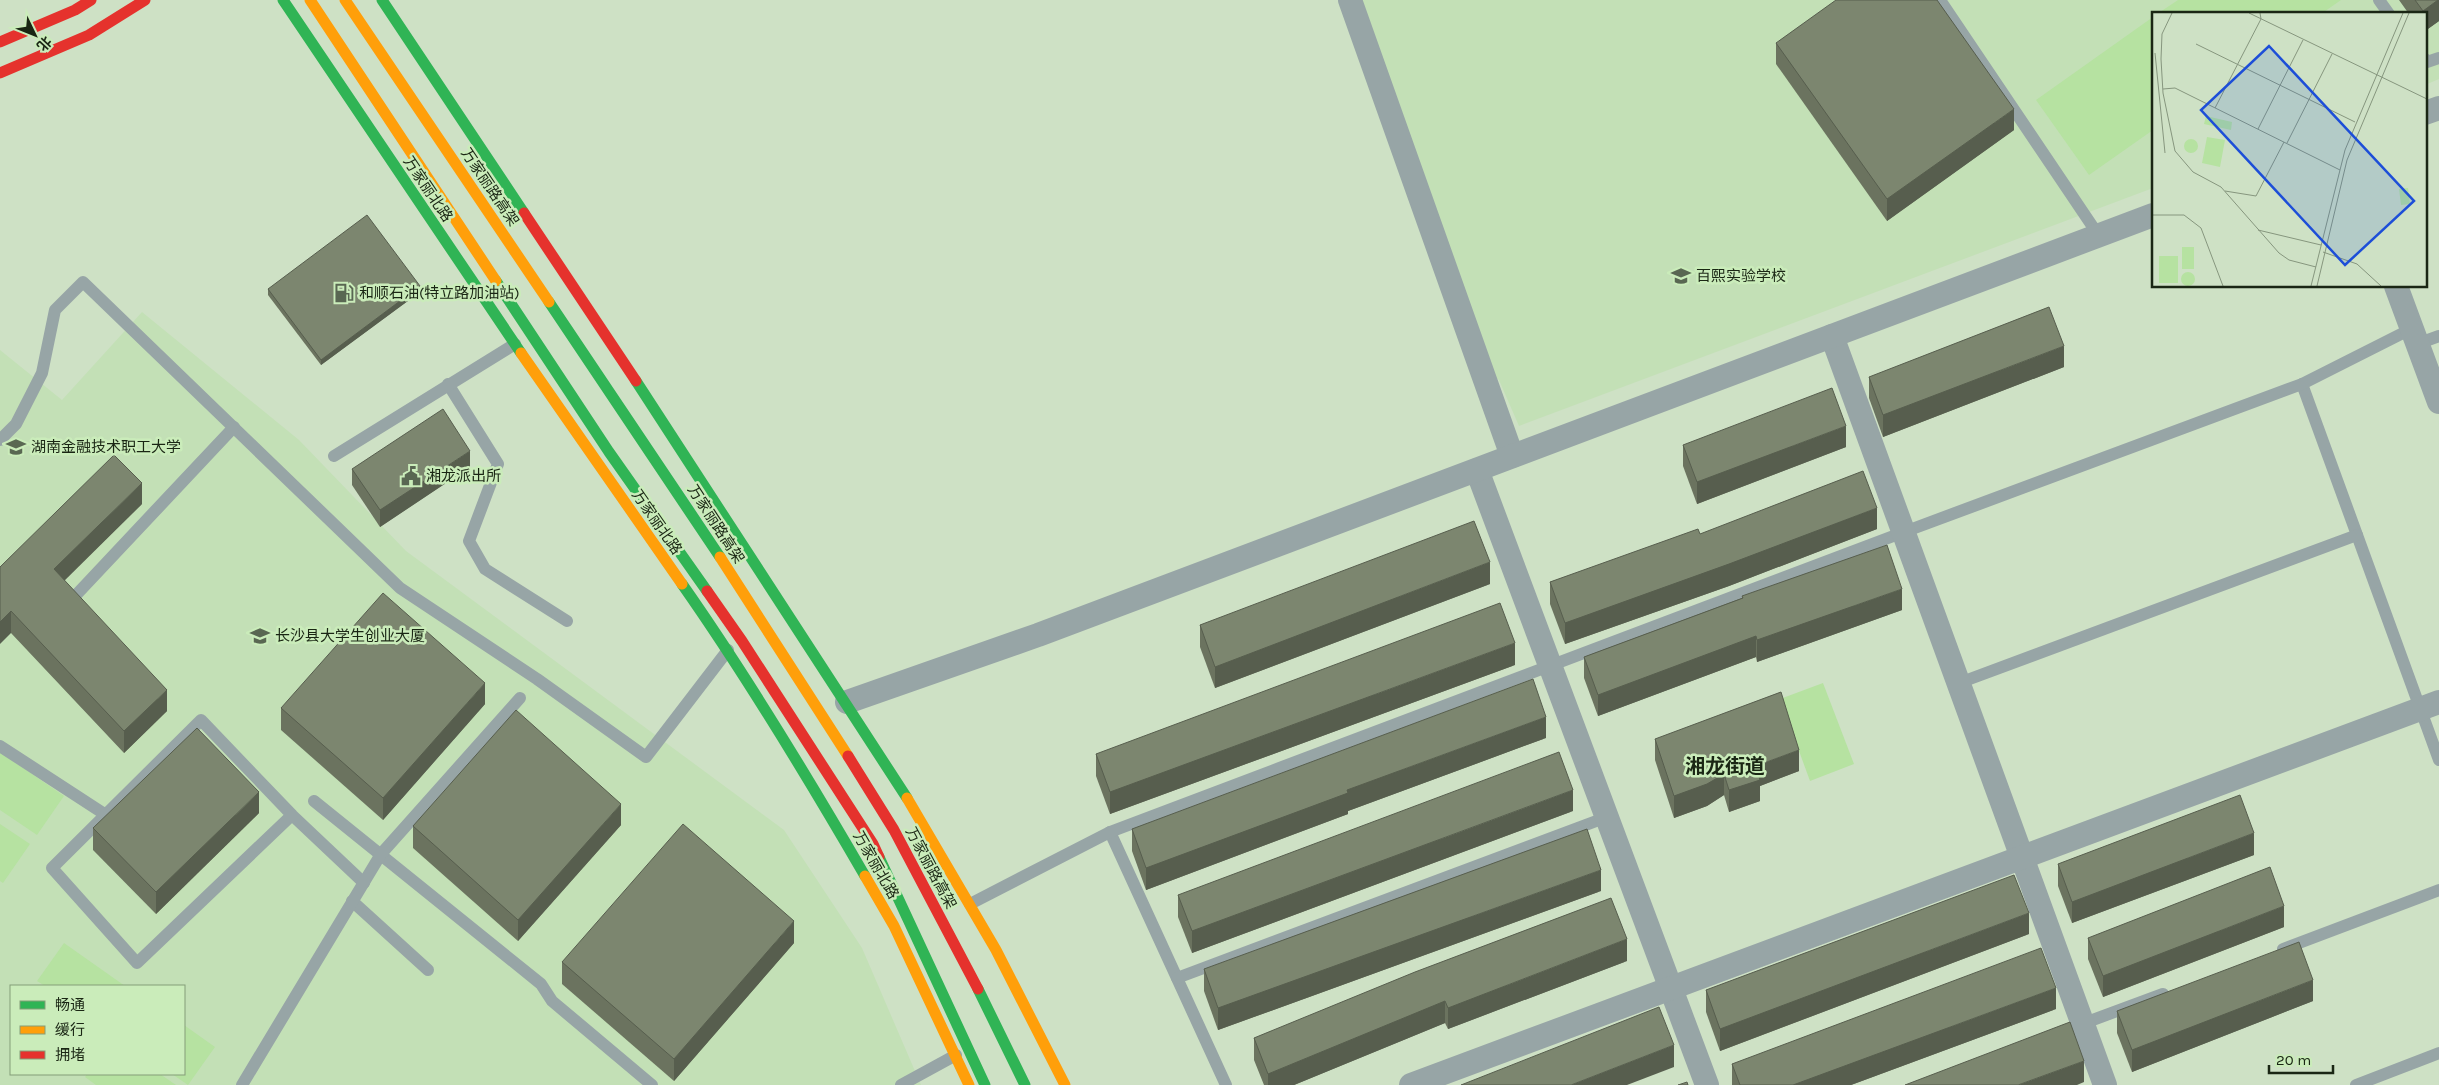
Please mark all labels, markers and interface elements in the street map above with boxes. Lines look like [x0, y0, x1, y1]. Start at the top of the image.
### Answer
north arrow [10, 10, 60, 60]
inset map [2152, 12, 2426, 288]
text: 北 [33, 33, 55, 54]
street label: 万家丽路高架 [457, 145, 523, 229]
street label: 万家丽北路 [400, 153, 456, 225]
school or university icon: 百熙实验学校 [1670, 265, 1692, 287]
place label: 百熙实验学校 [1696, 267, 1786, 285]
fuel station icon: 和顺石油(特立路加油站) [333, 282, 355, 304]
place label: 和顺石油(特立路加油站) [359, 284, 520, 302]
school or university icon: 湖南金融技术职工大学 [5, 436, 27, 458]
place label: 湖南金融技术职工大学 [31, 438, 181, 456]
public building icon: 湘龙派出所 [400, 465, 422, 487]
place label: 湘龙派出所 [426, 467, 501, 485]
street label: 万家丽路高架 [684, 481, 748, 567]
street label: 万家丽北路 [628, 486, 686, 558]
school or university icon: 长沙县大学生创业大厦 [249, 625, 271, 647]
place label: 长沙县大学生创业大厦 [275, 627, 425, 645]
district label: 湘龙街道 [1685, 755, 1765, 778]
street label: 万家丽路高架 [902, 824, 960, 912]
street label: 万家丽北路 [849, 828, 903, 902]
legend [10, 985, 185, 1075]
text: 畅通 [55, 996, 85, 1014]
text: 缓行 [55, 1021, 85, 1039]
scale bar [2269, 1042, 2333, 1074]
text: 拥堵 [55, 1046, 85, 1064]
text: 20 m [2276, 1051, 2311, 1069]

